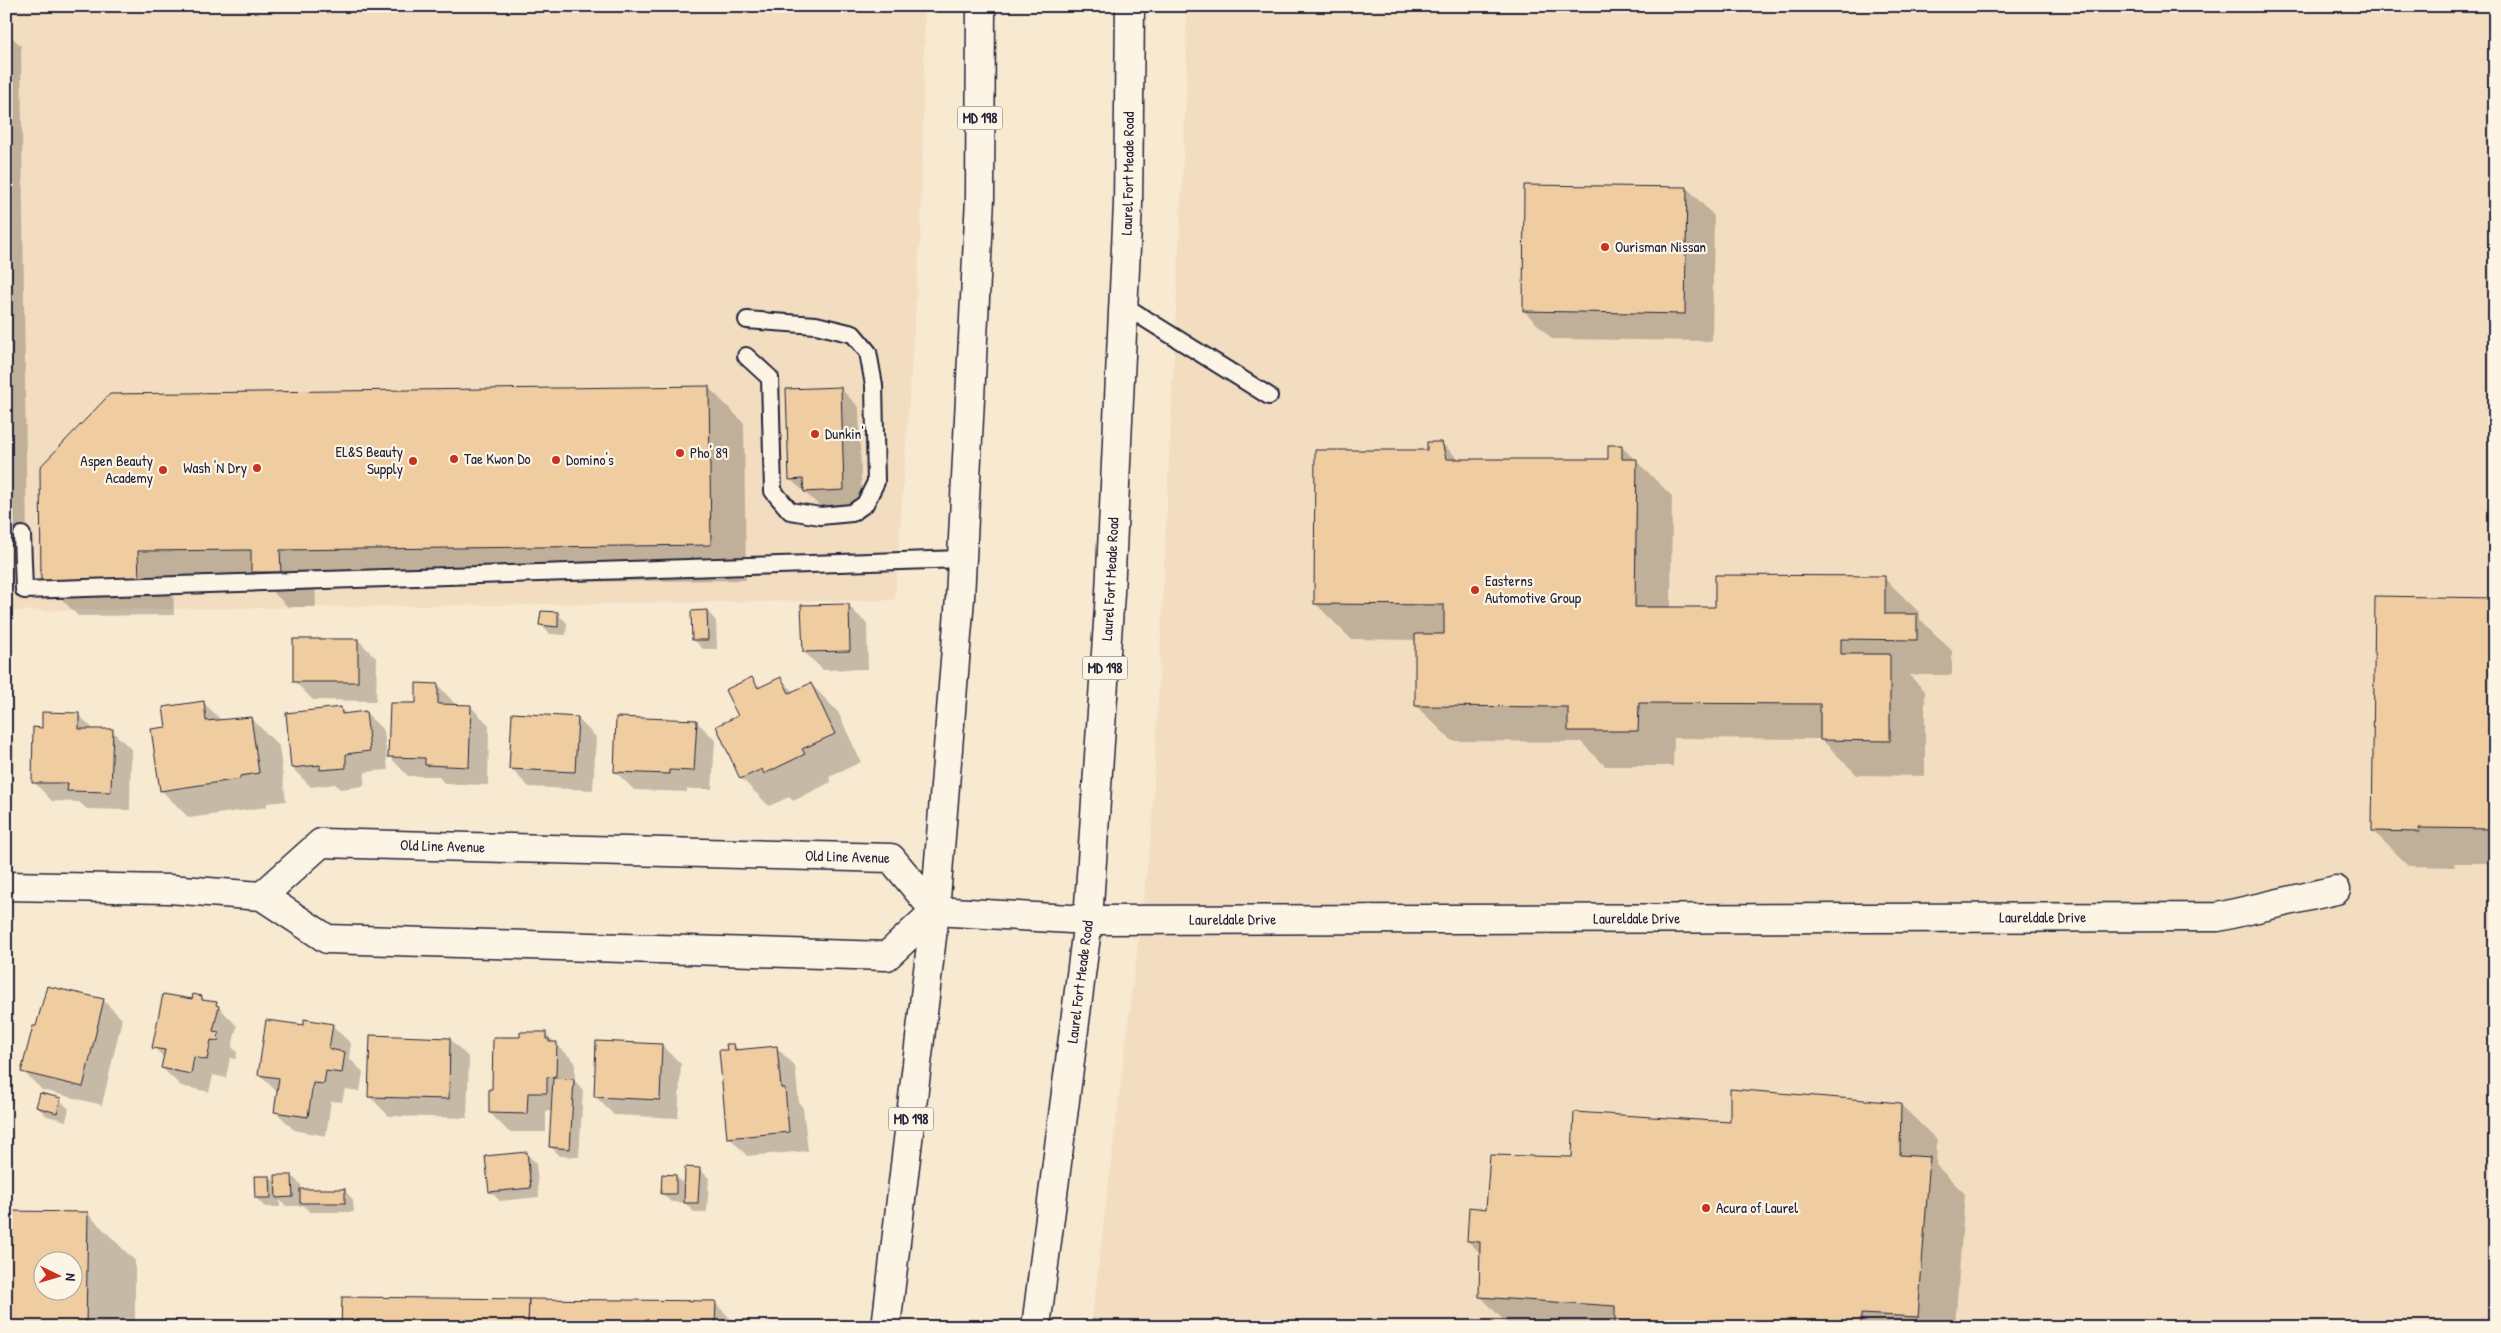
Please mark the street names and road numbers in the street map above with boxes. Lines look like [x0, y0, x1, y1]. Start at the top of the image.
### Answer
road number: MD 198 [958, 106, 1002, 130]
street label: Laurel Fort Meade Road [1116, 111, 1139, 236]
street label: Laurel Fort Meade Road [1096, 517, 1123, 641]
road number: MD 198 [1082, 656, 1128, 680]
street label: Old Line Avenue [400, 834, 485, 857]
street label: Old Line Avenue [805, 845, 890, 868]
street label: Laureldale Drive [1999, 906, 2086, 928]
street label: Laureldale Drive [1593, 907, 1680, 929]
street label: Laureldale Drive [1189, 909, 1276, 930]
street label: Laurel Fort Meade Road [1061, 919, 1098, 1044]
road number: MD 198 [888, 1108, 934, 1130]

